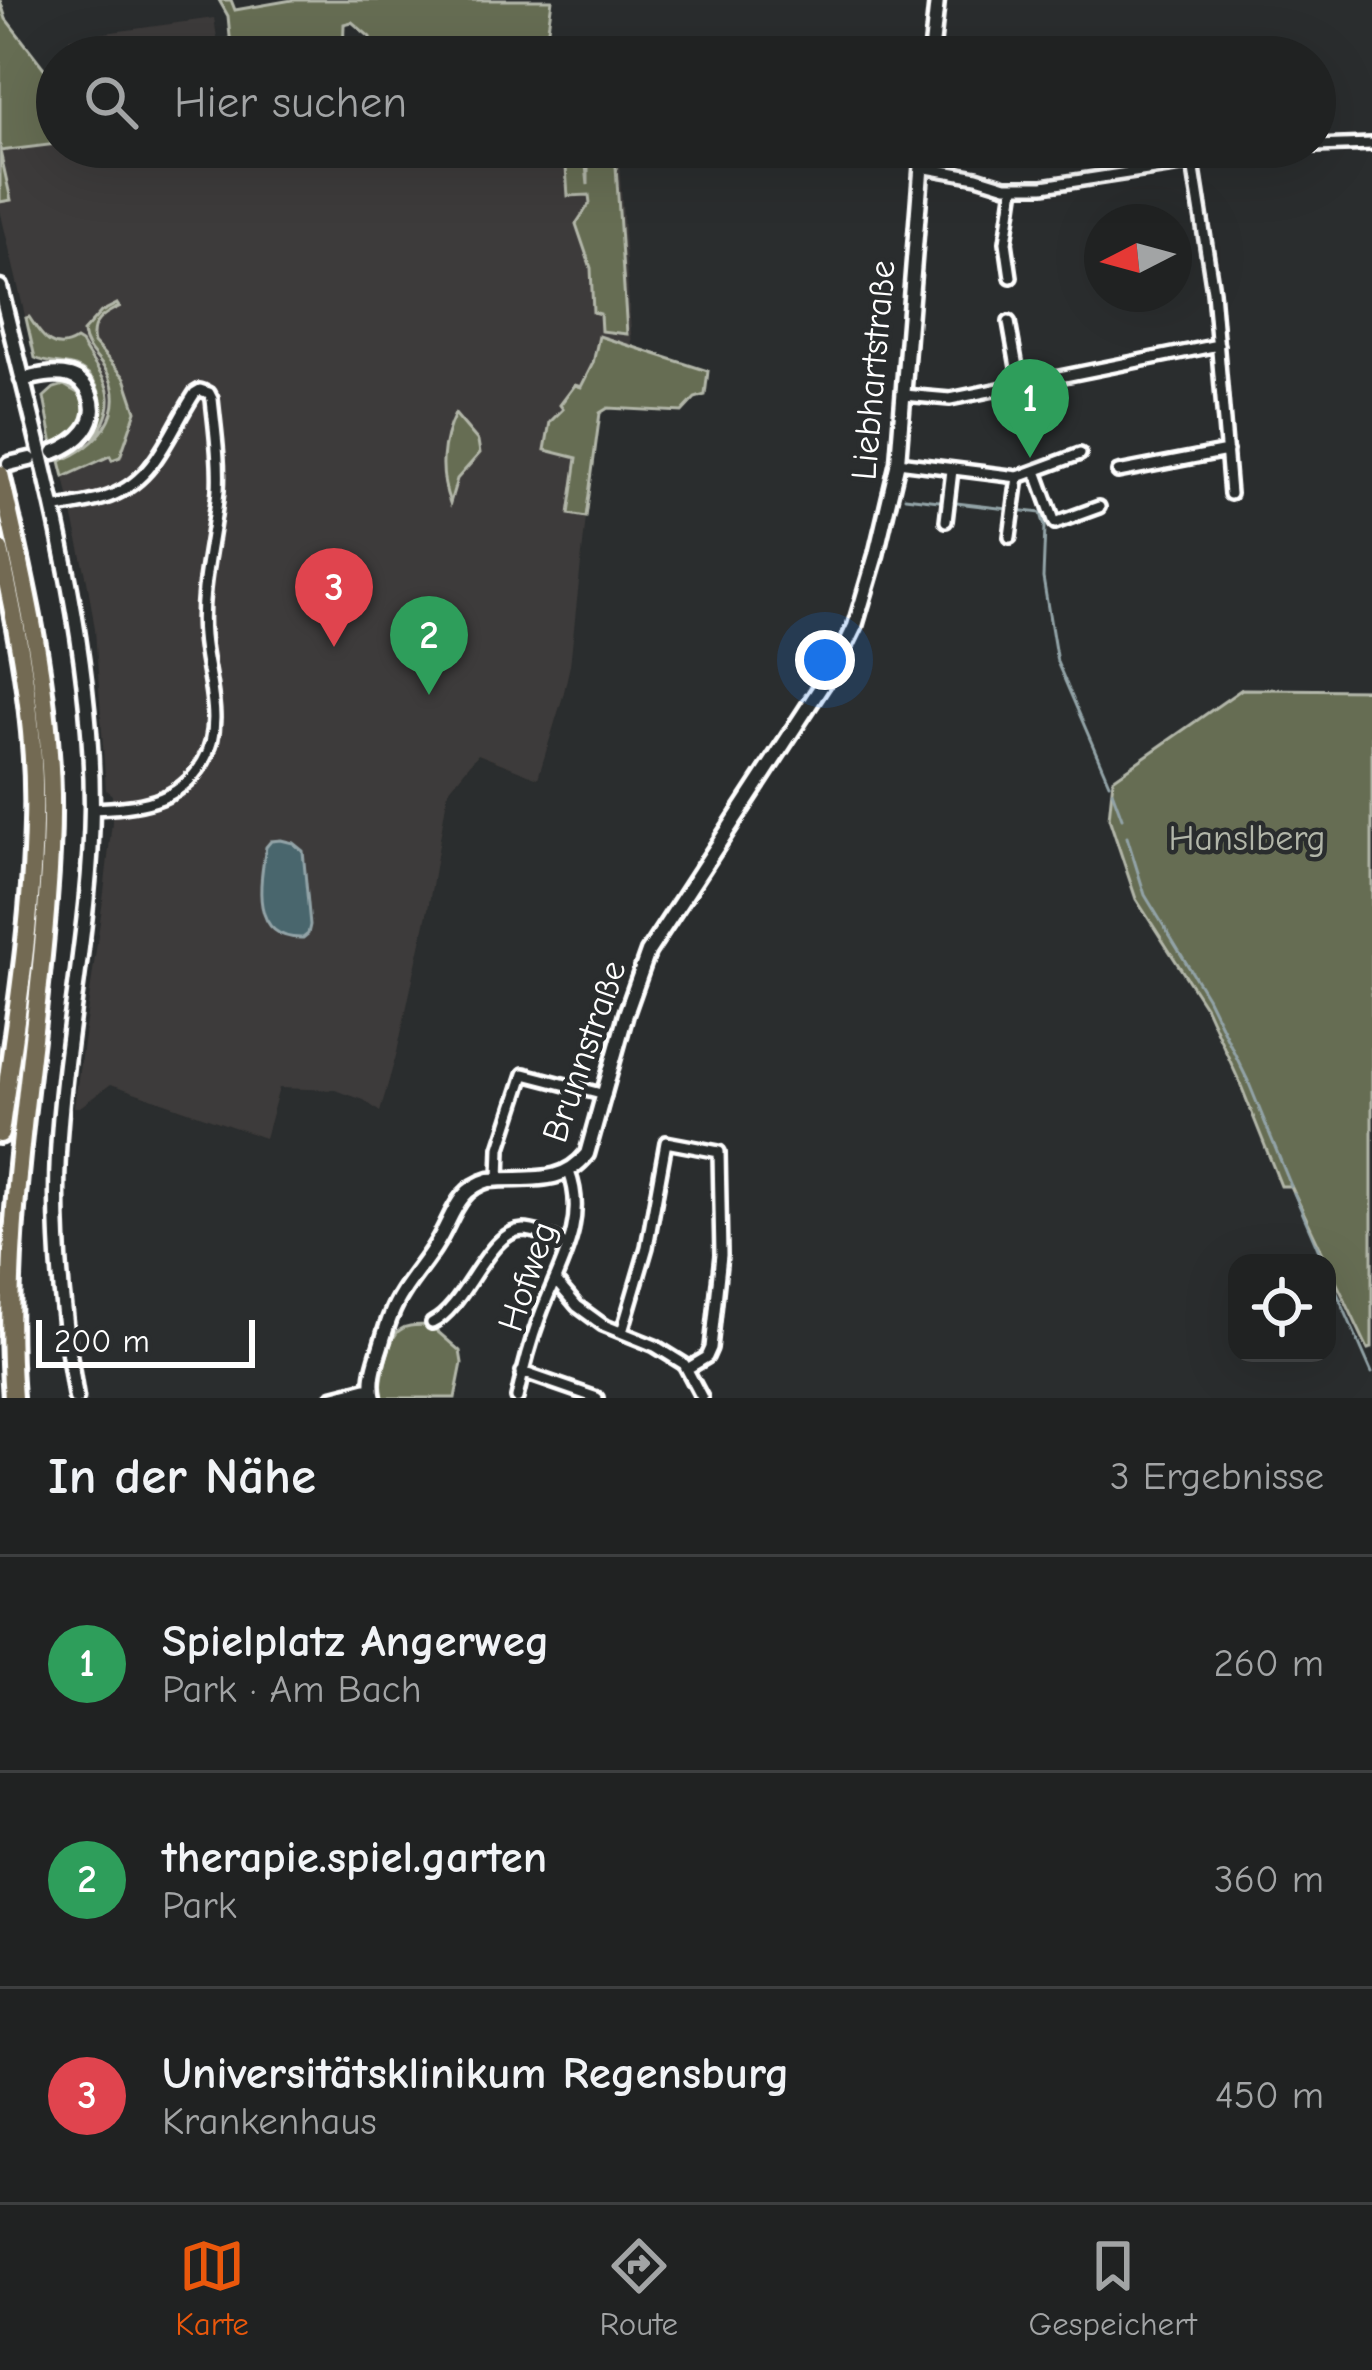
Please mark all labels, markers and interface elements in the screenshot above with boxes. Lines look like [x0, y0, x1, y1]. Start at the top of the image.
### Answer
search box [36, 36, 1336, 168]
icon: search [78, 69, 144, 135]
text: Hier suchen [174, 76, 407, 128]
north arrow [1084, 204, 1192, 312]
street label: Liebhartstraße [843, 259, 904, 482]
pin: 1 [991, 359, 1069, 458]
pin: 3 [295, 548, 373, 647]
pin: 2 [390, 596, 468, 695]
your location [795, 630, 855, 690]
park label: Hanslberg [1169, 818, 1325, 859]
street label: Brunnstraße [534, 955, 635, 1148]
street label: Hofweg [490, 1216, 565, 1337]
map controls [1228, 1254, 1336, 1362]
button: locate [1228, 1254, 1336, 1362]
scale bar [36, 1314, 255, 1367]
text: 200 m [54, 1322, 150, 1360]
text: In der Nähe [48, 1447, 316, 1506]
text: 3 Ergebnisse [1110, 1454, 1324, 1499]
text: Spielplatz Angerweg [162, 1615, 550, 1667]
text: 1 [79, 1641, 95, 1686]
text: 260 m [1213, 1641, 1324, 1686]
text: Park · Am Bach [162, 1667, 422, 1712]
text: therapie.spiel.garten [162, 1831, 547, 1883]
text: 2 [77, 1857, 97, 1902]
text: 360 m [1214, 1857, 1324, 1902]
text: Park [162, 1883, 237, 1928]
text: Universitätsklinikum Regensburg [162, 2047, 789, 2099]
text: 3 [77, 2073, 97, 2118]
text: 450 m [1215, 2073, 1324, 2118]
text: Krankenhaus [162, 2099, 377, 2144]
tab: Karte [175, 2233, 249, 2343]
tab: Route [599, 2233, 678, 2343]
tab: Gespeichert [1029, 2233, 1197, 2343]

